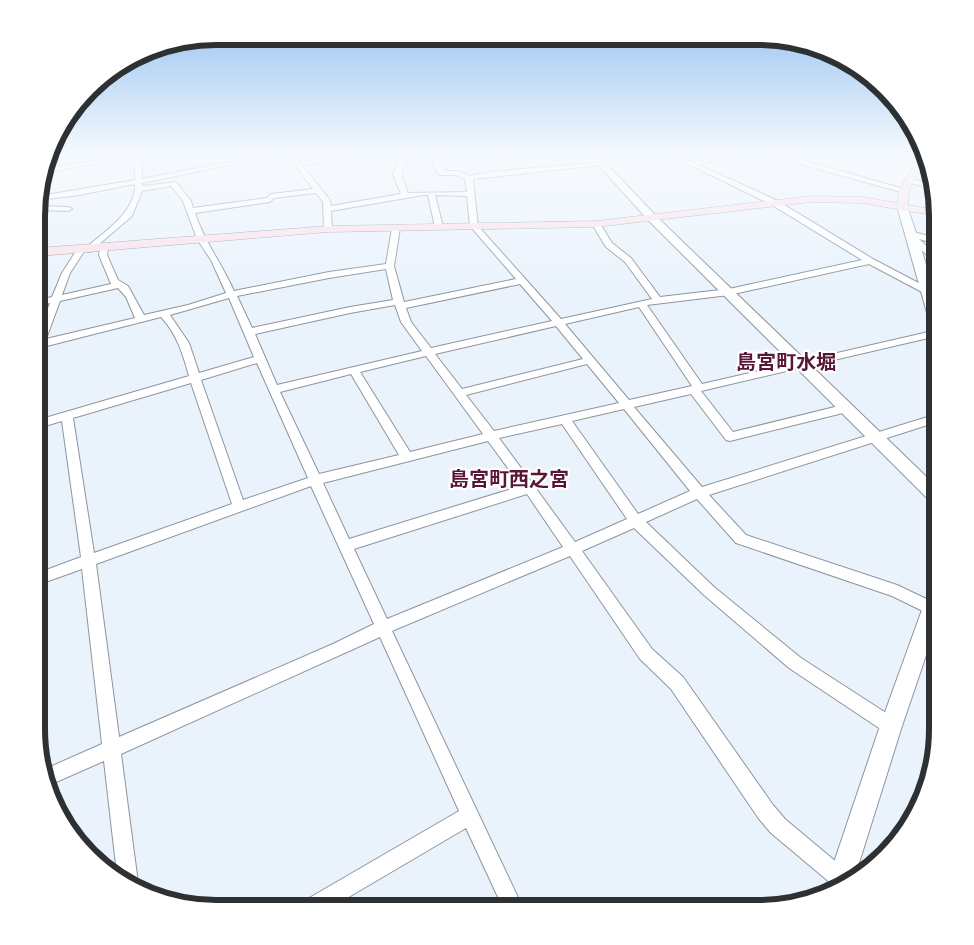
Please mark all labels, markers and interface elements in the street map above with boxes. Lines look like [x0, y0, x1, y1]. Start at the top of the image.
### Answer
district label: 島宮町水堀 [736, 350, 836, 373]
district label: 島宮町西之宮 [449, 467, 569, 490]

